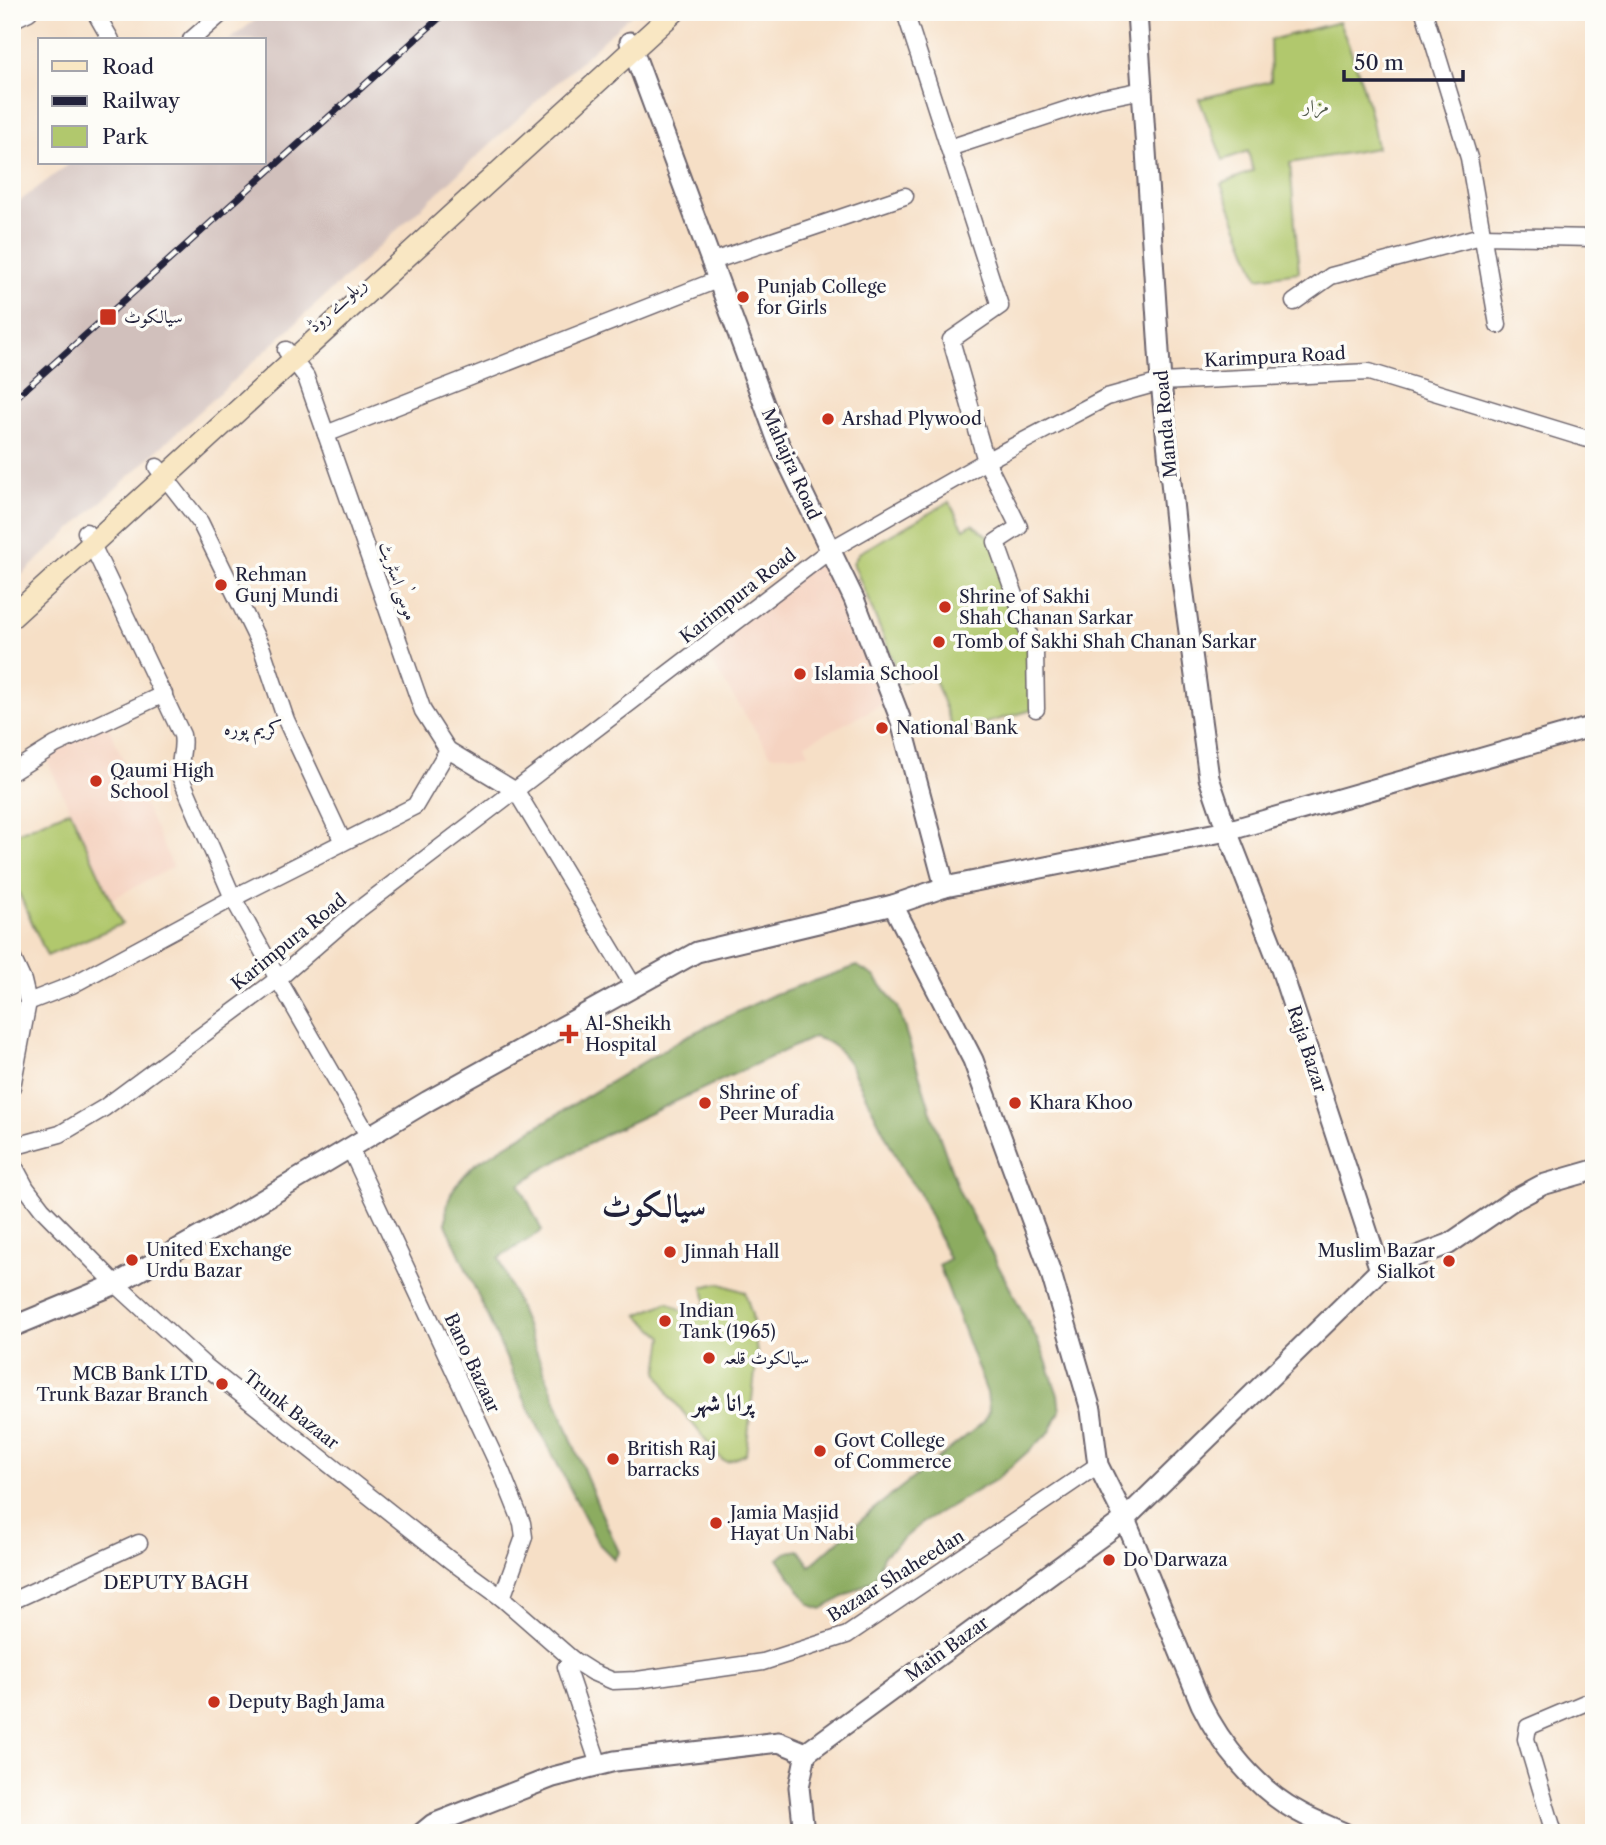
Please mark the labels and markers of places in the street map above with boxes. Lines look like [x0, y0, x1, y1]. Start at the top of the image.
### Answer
place label: Punjab College for Girls [757, 276, 887, 319]
marker: Punjab College for Girls [735, 289, 751, 305]
place label: سیالکوٹ [124, 306, 183, 328]
marker: سیالکوٹ [98, 307, 118, 327]
place label: Arshad Plywood [841, 408, 982, 430]
marker: Arshad Plywood [820, 411, 836, 427]
place label: Rehman Gunj Mundi [235, 564, 339, 607]
marker: Rehman Gunj Mundi [213, 577, 229, 593]
place label: Shrine of Sakhi Shah Chanan Sarkar [959, 586, 1133, 629]
marker: Shrine of Sakhi Shah Chanan Sarkar [937, 599, 953, 615]
place label: Tomb of Sakhi Shah Chanan Sarkar [953, 631, 1257, 653]
marker: Tomb of Sakhi Shah Chanan Sarkar [931, 634, 947, 650]
place label: Islamia School [814, 663, 939, 685]
marker: Islamia School [792, 666, 808, 682]
place label: National Bank [896, 717, 1019, 739]
marker: National Bank [874, 720, 890, 736]
place label: Qaumi High School [110, 760, 214, 803]
marker: Qaumi High School [88, 773, 104, 789]
place label: Al-Sheikh Hospital [584, 1013, 671, 1056]
marker: Al-Sheikh Hospital [559, 1024, 579, 1044]
place label: Shrine of Peer Muradia [719, 1082, 835, 1125]
place label: Khara Khoo [1029, 1092, 1133, 1114]
marker: Shrine of Peer Muradia [697, 1095, 713, 1111]
marker: Khara Khoo [1007, 1095, 1023, 1111]
place label: United Exchange Urdu Bazar [146, 1239, 292, 1282]
place label: Muslim Bazar Sialkot [1317, 1240, 1436, 1283]
place label: Jinnah Hall [681, 1241, 779, 1263]
marker: Jinnah Hall [662, 1244, 678, 1260]
marker: United Exchange Urdu Bazar [124, 1252, 140, 1268]
marker: Muslim Bazar Sialkot [1441, 1253, 1457, 1269]
place label: Indian Tank (1965) [679, 1300, 776, 1343]
marker: Indian Tank (1965) [657, 1313, 673, 1329]
place label: سیالکوٹ قلعہ [723, 1347, 809, 1369]
marker: سیالکوٹ قلعہ [701, 1350, 717, 1366]
place label: MCB Bank LTD Trunk Bazar Branch [36, 1363, 208, 1406]
marker: MCB Bank LTD Trunk Bazar Branch [214, 1376, 230, 1392]
place label: Govt College of Commerce [834, 1430, 952, 1473]
place label: British Raj barracks [627, 1438, 716, 1481]
marker: Govt College of Commerce [812, 1443, 828, 1459]
marker: British Raj barracks [605, 1451, 621, 1467]
place label: Jamia Masjid Hayat Un Nabi [727, 1502, 855, 1545]
marker: Jamia Masjid Hayat Un Nabi [708, 1515, 724, 1531]
place label: Do Darwaza [1123, 1549, 1228, 1571]
marker: Do Darwaza [1101, 1552, 1117, 1568]
place label: Deputy Bagh Jama [228, 1691, 385, 1713]
marker: Deputy Bagh Jama [206, 1694, 222, 1710]

